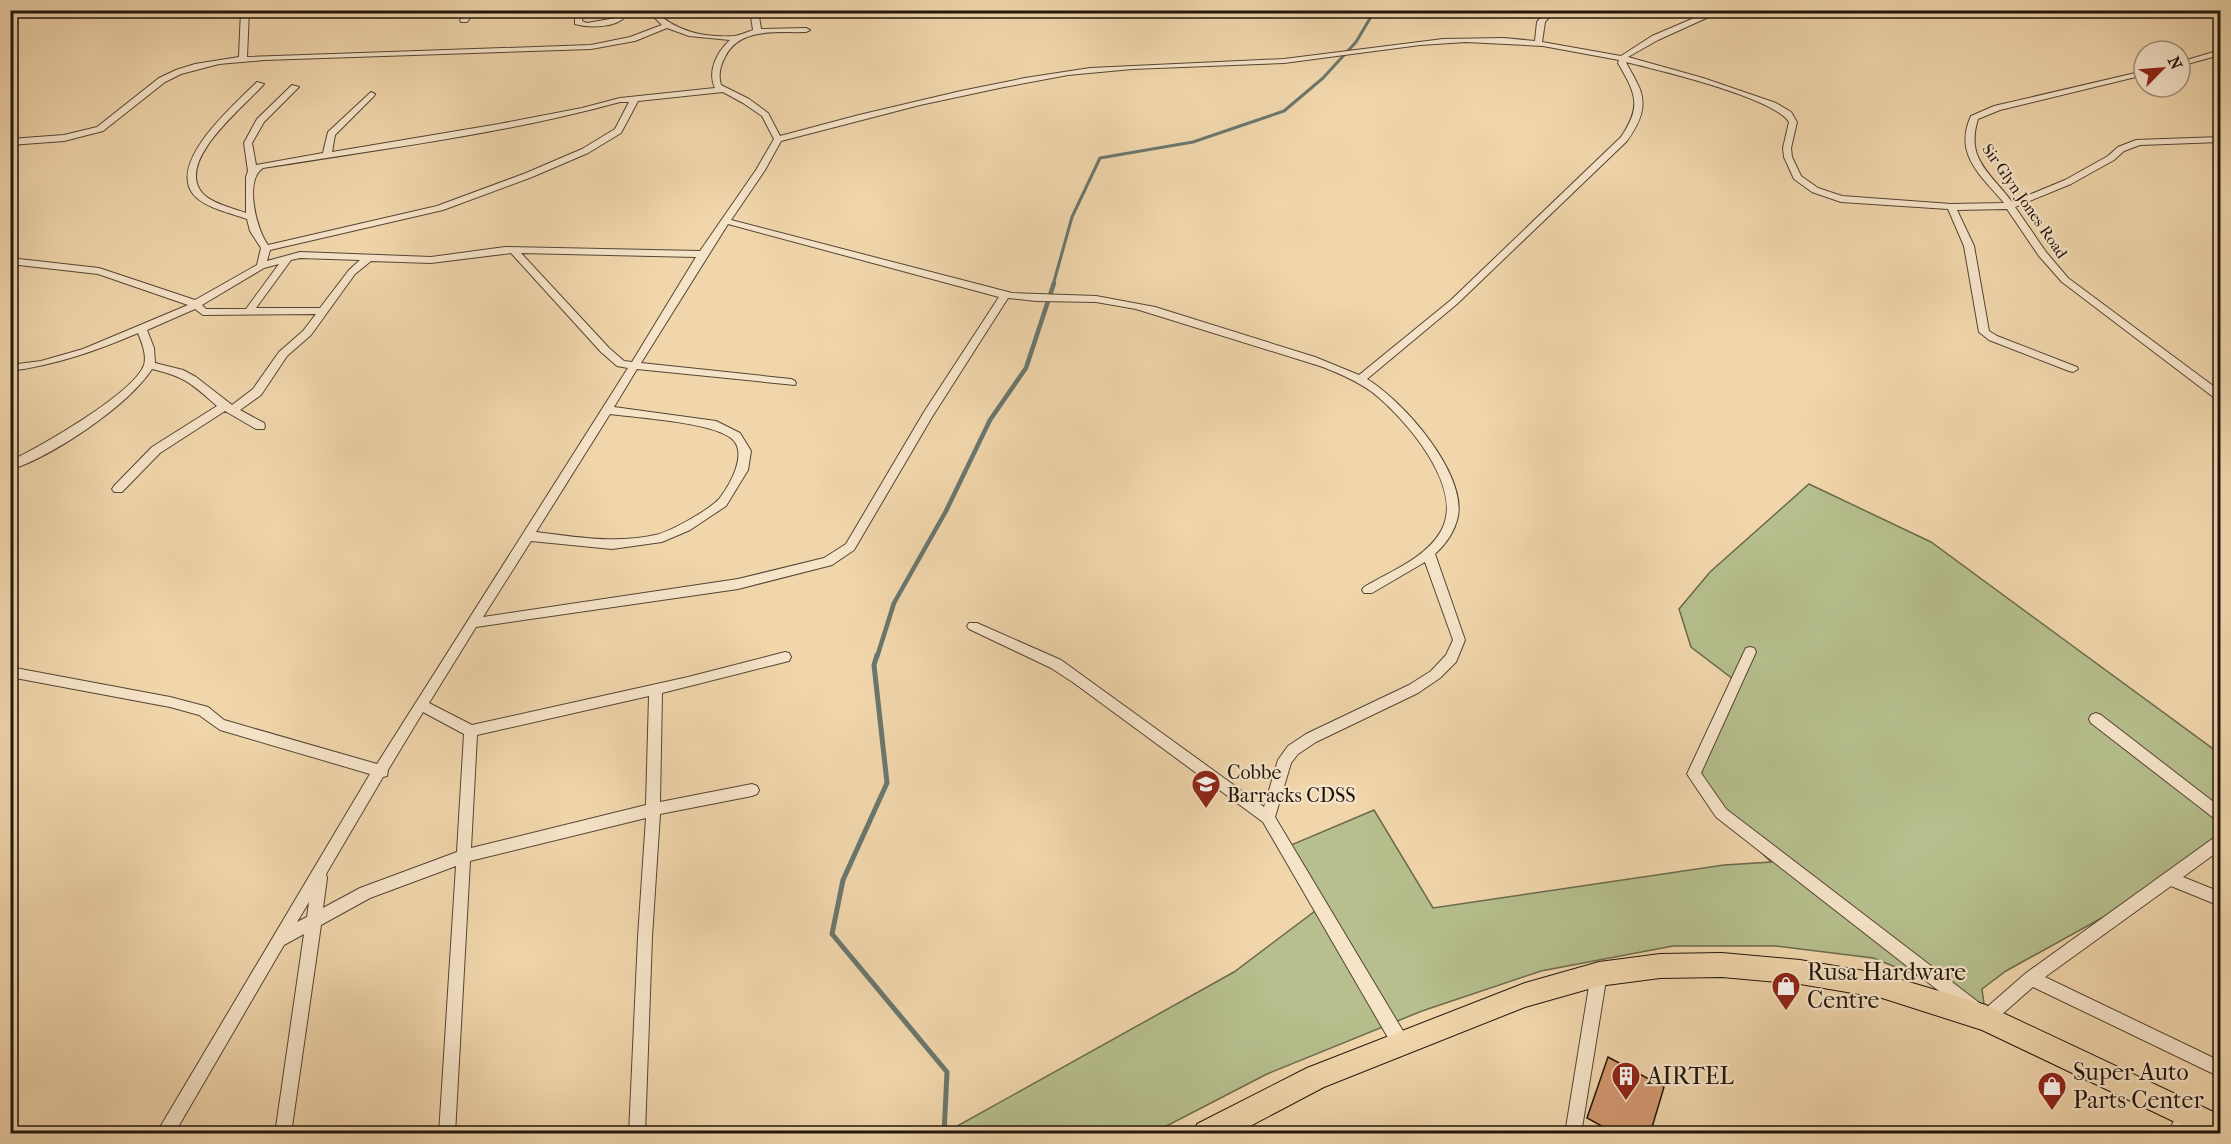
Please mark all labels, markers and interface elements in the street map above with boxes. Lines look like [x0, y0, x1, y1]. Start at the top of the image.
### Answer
north arrow [2132, 39, 2192, 99]
text: N [2164, 53, 2187, 73]
street label: Sir Glyn Jones Road [1978, 140, 2072, 262]
place label: Cobbe Barracks CDSS [1227, 761, 1356, 807]
school or university icon: Cobbe Barracks CDSS [1190, 768, 1222, 810]
place label: Rusa Hardware Centre [1807, 958, 1966, 1014]
shop icon: Rusa Hardware Centre [1770, 970, 1802, 1012]
place label: Super Auto Parts Center [2073, 1058, 2204, 1114]
building icon: AIRTEL [1610, 1060, 1642, 1102]
place label: AIRTEL [1646, 1062, 1734, 1090]
shop icon: Super Auto Parts Center [2036, 1070, 2068, 1112]

